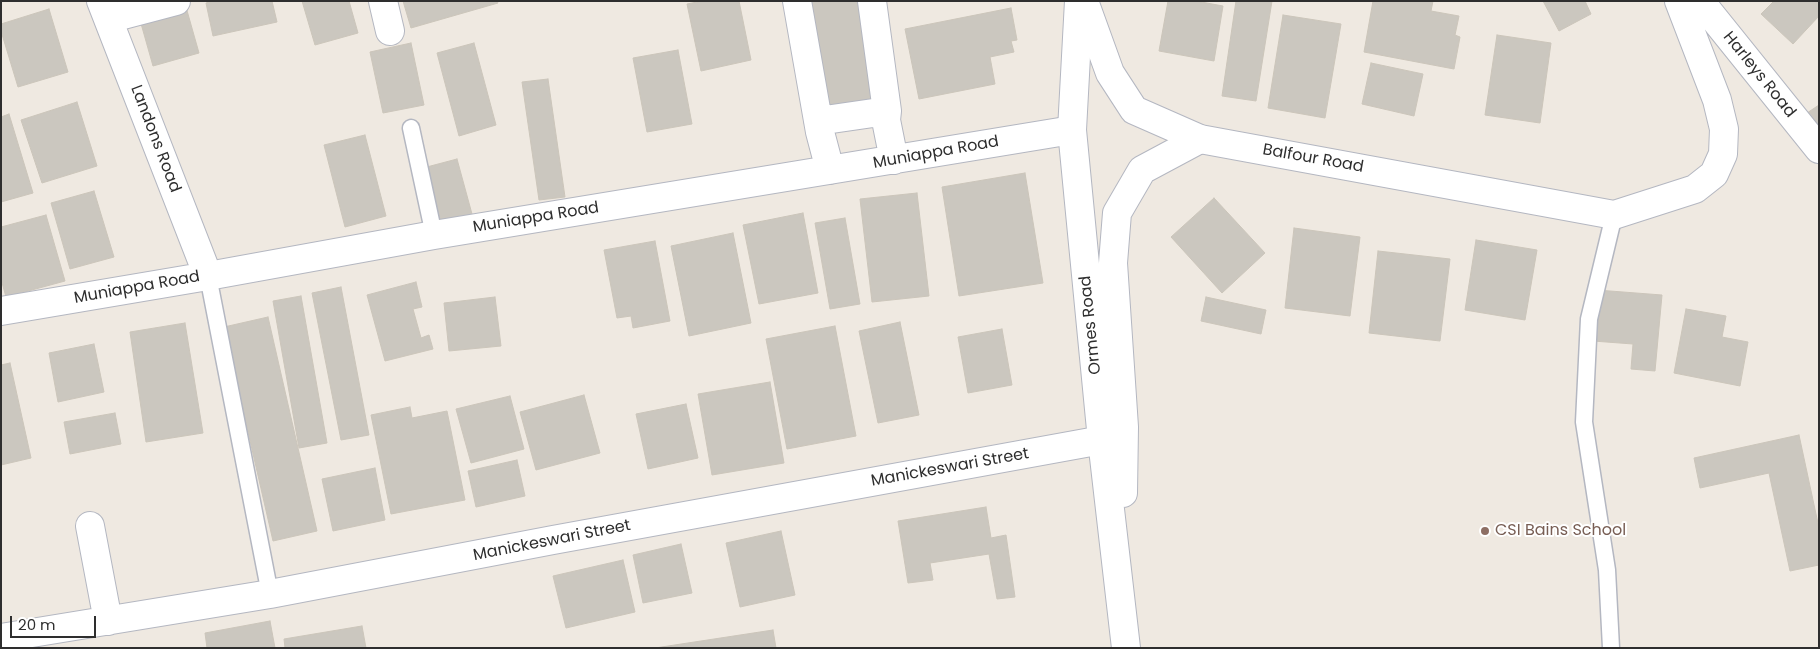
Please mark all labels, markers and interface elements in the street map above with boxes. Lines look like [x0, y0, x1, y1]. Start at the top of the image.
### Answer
street label: Harleys Road [1719, 28, 1799, 122]
street label: Landons Road [126, 83, 184, 195]
street label: Muniappa Road [872, 132, 1000, 174]
street label: Balfour Road [1261, 141, 1365, 177]
street label: Muniappa Road [472, 199, 600, 237]
street label: Muniappa Road [73, 267, 201, 309]
street label: Ormes Road [1076, 275, 1106, 375]
street label: Manickeswari Street [870, 445, 1030, 491]
street label: Manickeswari Street [472, 516, 632, 566]
place label: CSI Bains School [1495, 521, 1626, 541]
marker: CSI Bains School [1479, 525, 1491, 537]
scale bar [12, 606, 99, 638]
text: 20 m [18, 614, 56, 635]

